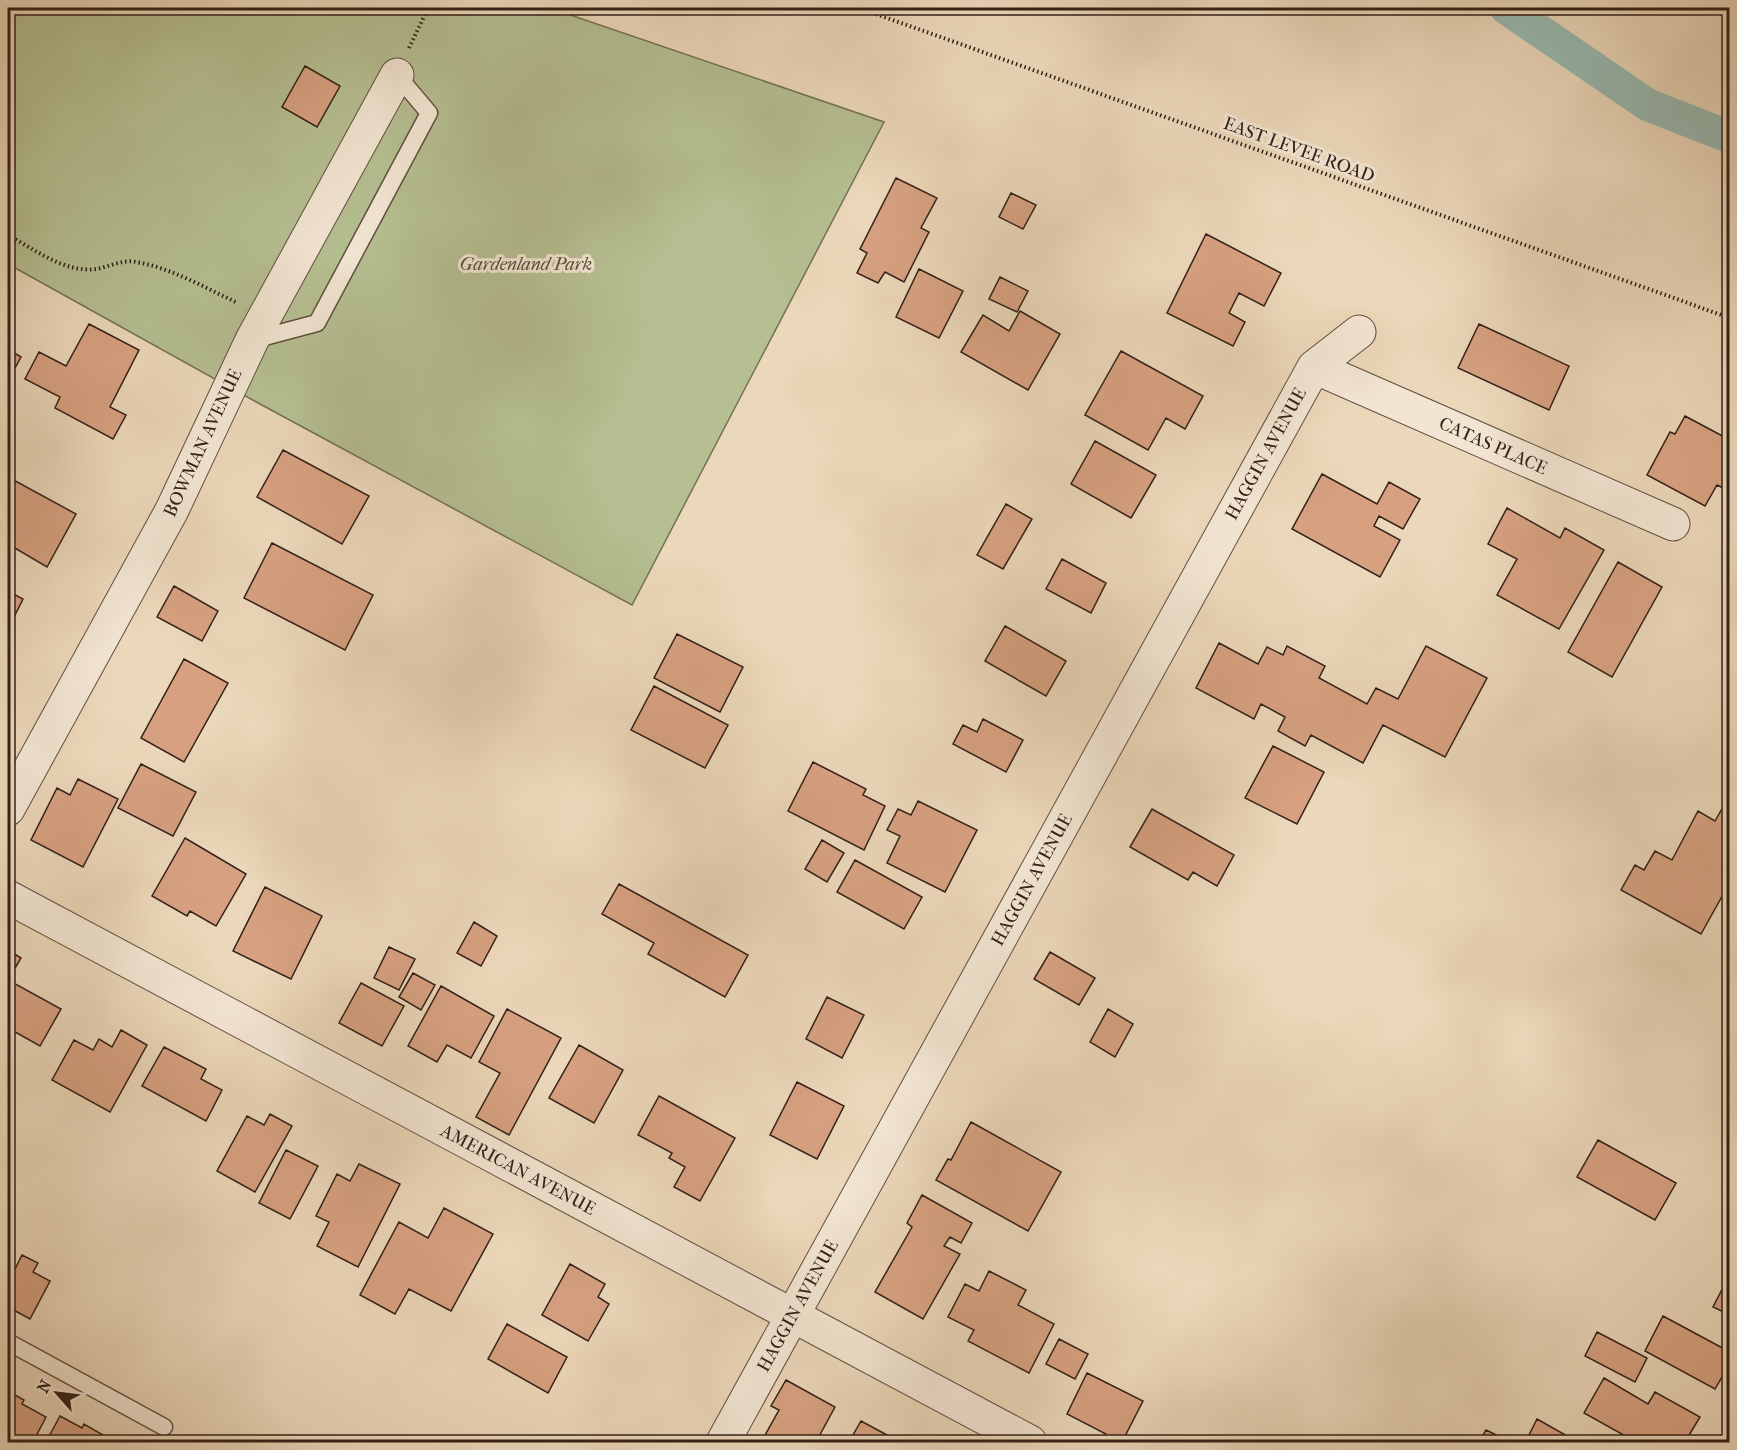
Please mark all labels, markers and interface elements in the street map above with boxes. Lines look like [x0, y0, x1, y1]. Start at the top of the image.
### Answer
street label: EAST LEVEE ROAD [1221, 113, 1377, 187]
park label: Gardenland Park [460, 254, 592, 275]
street label: BOWMAN AVENUE [160, 366, 246, 520]
street label: HAGGIN AVENUE [1221, 384, 1311, 524]
street label: CATAS PLACE [1436, 413, 1550, 479]
street label: HAGGIN AVENUE [987, 810, 1077, 950]
street label: AMERICAN AVENUE [436, 1120, 599, 1220]
street label: HAGGIN AVENUE [753, 1236, 843, 1376]
north arrow [27, 1363, 87, 1423]
text: N [33, 1376, 56, 1396]

